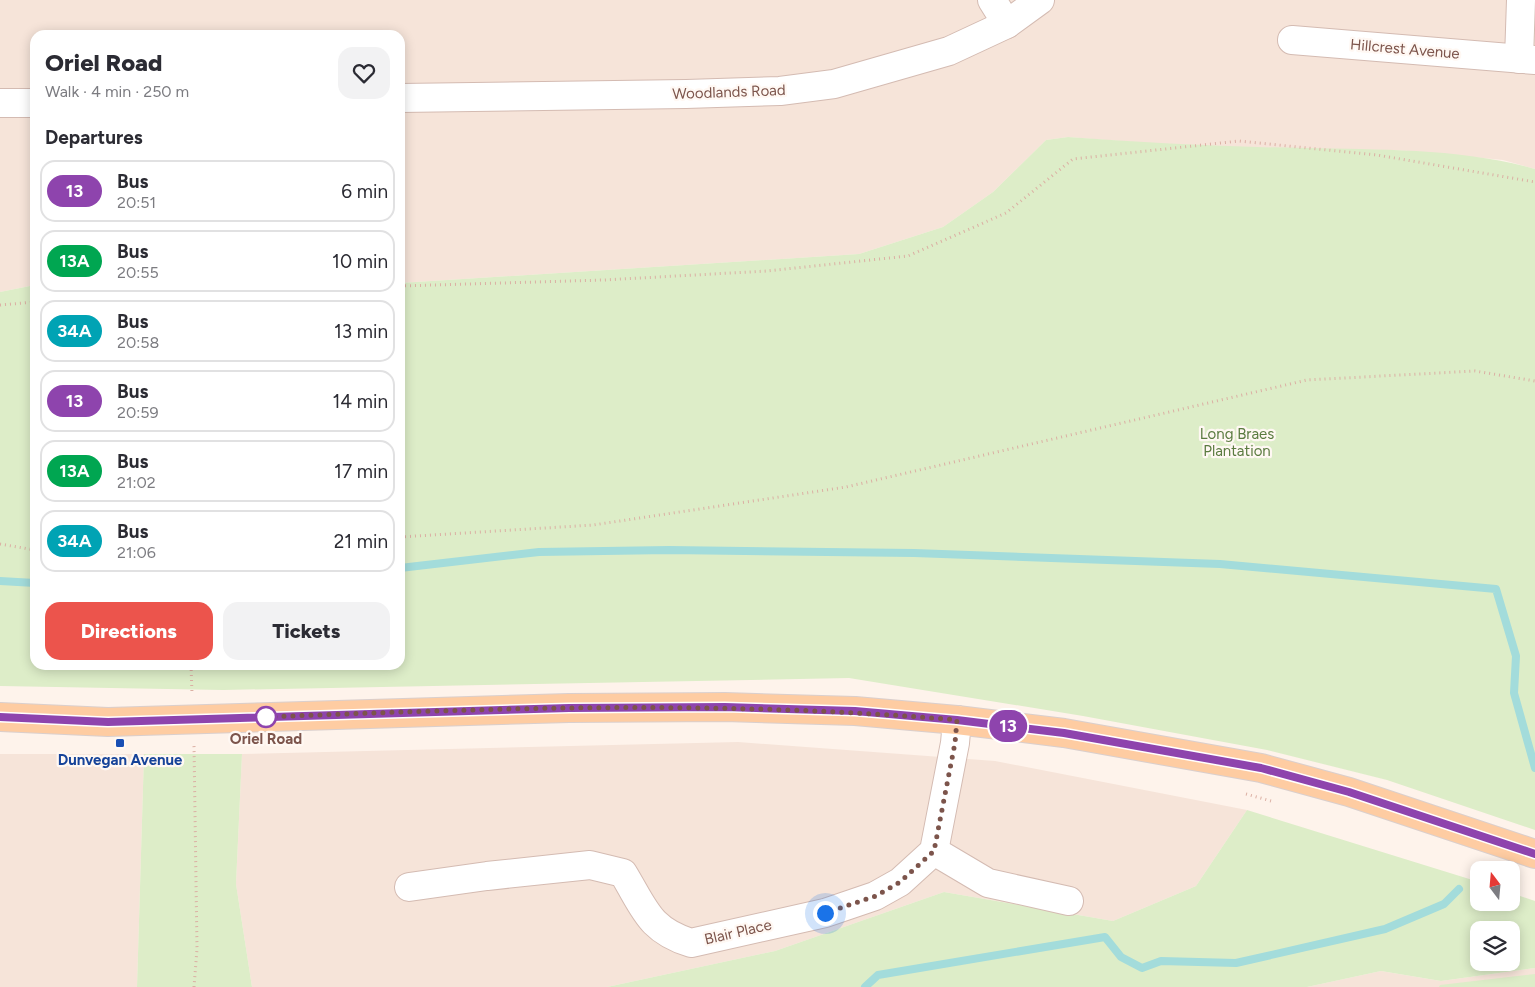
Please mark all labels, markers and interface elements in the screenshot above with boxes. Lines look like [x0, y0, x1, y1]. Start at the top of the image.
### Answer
street label: Hillcrest Avenue [1350, 35, 1460, 63]
button: heart [338, 47, 390, 99]
text: Oriel Road [45, 48, 162, 77]
street label: Woodlands Road [672, 81, 786, 103]
text: Walk · 4 min · 250 m [45, 82, 189, 101]
text: Departures [45, 126, 143, 149]
text: Bus [117, 170, 148, 193]
text: 13 [66, 180, 83, 202]
text: 6 min [341, 180, 388, 203]
text: 20:51 [117, 193, 156, 212]
text: Bus [117, 240, 148, 263]
text: 13A [59, 250, 90, 272]
text: 10 min [332, 250, 388, 273]
text: 20:55 [117, 263, 159, 282]
text: Bus [117, 310, 148, 333]
text: 34A [57, 320, 92, 342]
text: 13 min [334, 320, 388, 343]
text: 20:58 [117, 333, 159, 352]
text: Bus [117, 380, 148, 403]
text: 13 [66, 390, 83, 412]
text: 14 min [332, 390, 388, 413]
text: 20:59 [117, 403, 159, 422]
park label: Long Braes Plantation [1200, 425, 1274, 460]
text: Bus [117, 450, 148, 473]
text: 13A [59, 460, 90, 482]
text: 17 min [334, 460, 388, 483]
text: 21:02 [117, 473, 156, 492]
text: Bus [117, 520, 148, 543]
text: 34A [57, 530, 92, 552]
text: 21 min [334, 530, 388, 553]
text: 21:06 [117, 543, 156, 562]
button: Directions [45, 602, 213, 660]
button: Tickets [223, 602, 390, 660]
marker: Oriel Road [255, 706, 277, 728]
line badge: 13 [986, 710, 1030, 742]
text: 13 [999, 715, 1017, 737]
place label: Oriel Road [230, 730, 302, 748]
marker: Dunvegan Avenue [114, 737, 126, 749]
place label: Dunvegan Avenue [58, 751, 183, 769]
north arrow [1470, 861, 1520, 911]
map controls [1470, 861, 1520, 971]
your location [813, 901, 838, 926]
street label: Blair Place [703, 916, 773, 948]
button: layers [1470, 921, 1520, 971]

